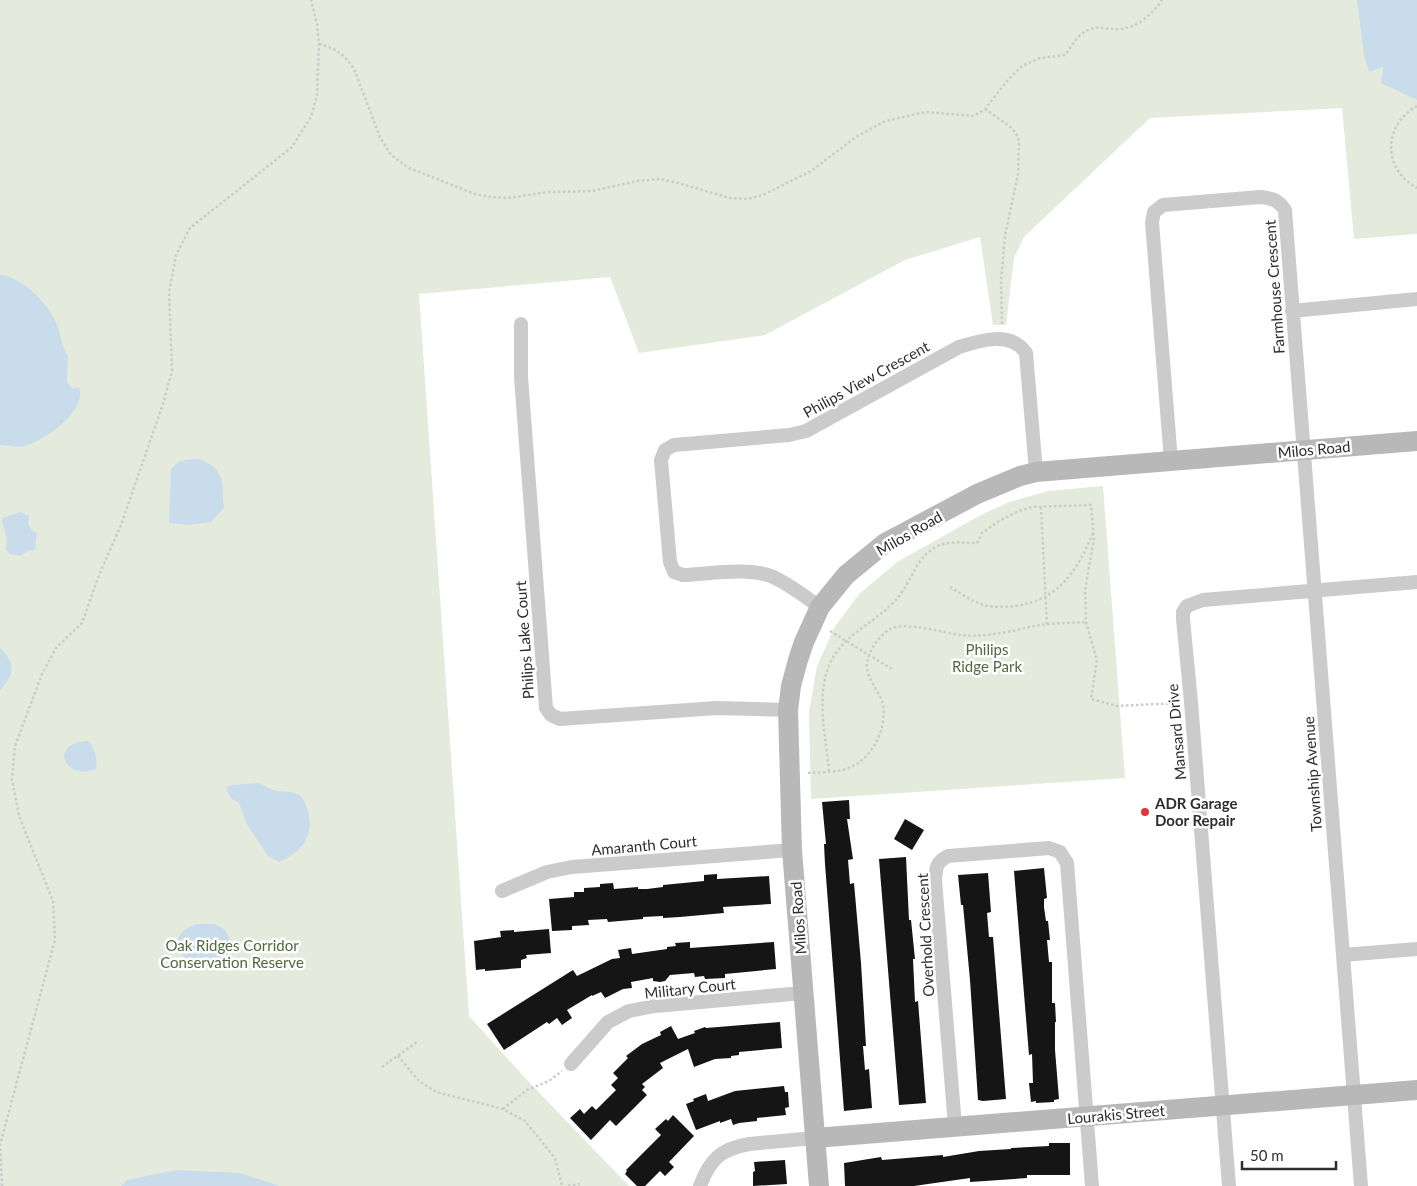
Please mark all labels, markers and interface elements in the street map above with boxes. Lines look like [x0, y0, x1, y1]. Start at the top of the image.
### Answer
street label: Farmhouse Crescent [1260, 219, 1288, 355]
street label: Philips View Crescent [800, 337, 933, 421]
street label: Milos Road [1277, 437, 1351, 461]
street label: Milos Road [873, 507, 945, 559]
street label: Philips Lake Court [511, 580, 537, 700]
park label: Philips Ridge Park [952, 640, 1022, 675]
street label: Mansard Drive [1163, 683, 1189, 781]
street label: Township Avenue [1299, 716, 1325, 832]
place label: ADR Garage Door Repair [1154, 794, 1238, 829]
marker: ADR Garage Door Repair [1139, 806, 1151, 818]
street label: Amaranth Court [590, 831, 698, 859]
street label: Overhold Crescent [913, 872, 937, 997]
street label: Milos Road [786, 881, 810, 955]
park label: Oak Ridges Corridor Conservation Reserve [160, 936, 304, 971]
street label: Military Court [643, 974, 737, 1002]
street label: Lourakis Street [1066, 1101, 1166, 1127]
scale bar [1242, 1138, 1336, 1170]
text: 50 m [1250, 1146, 1284, 1164]

